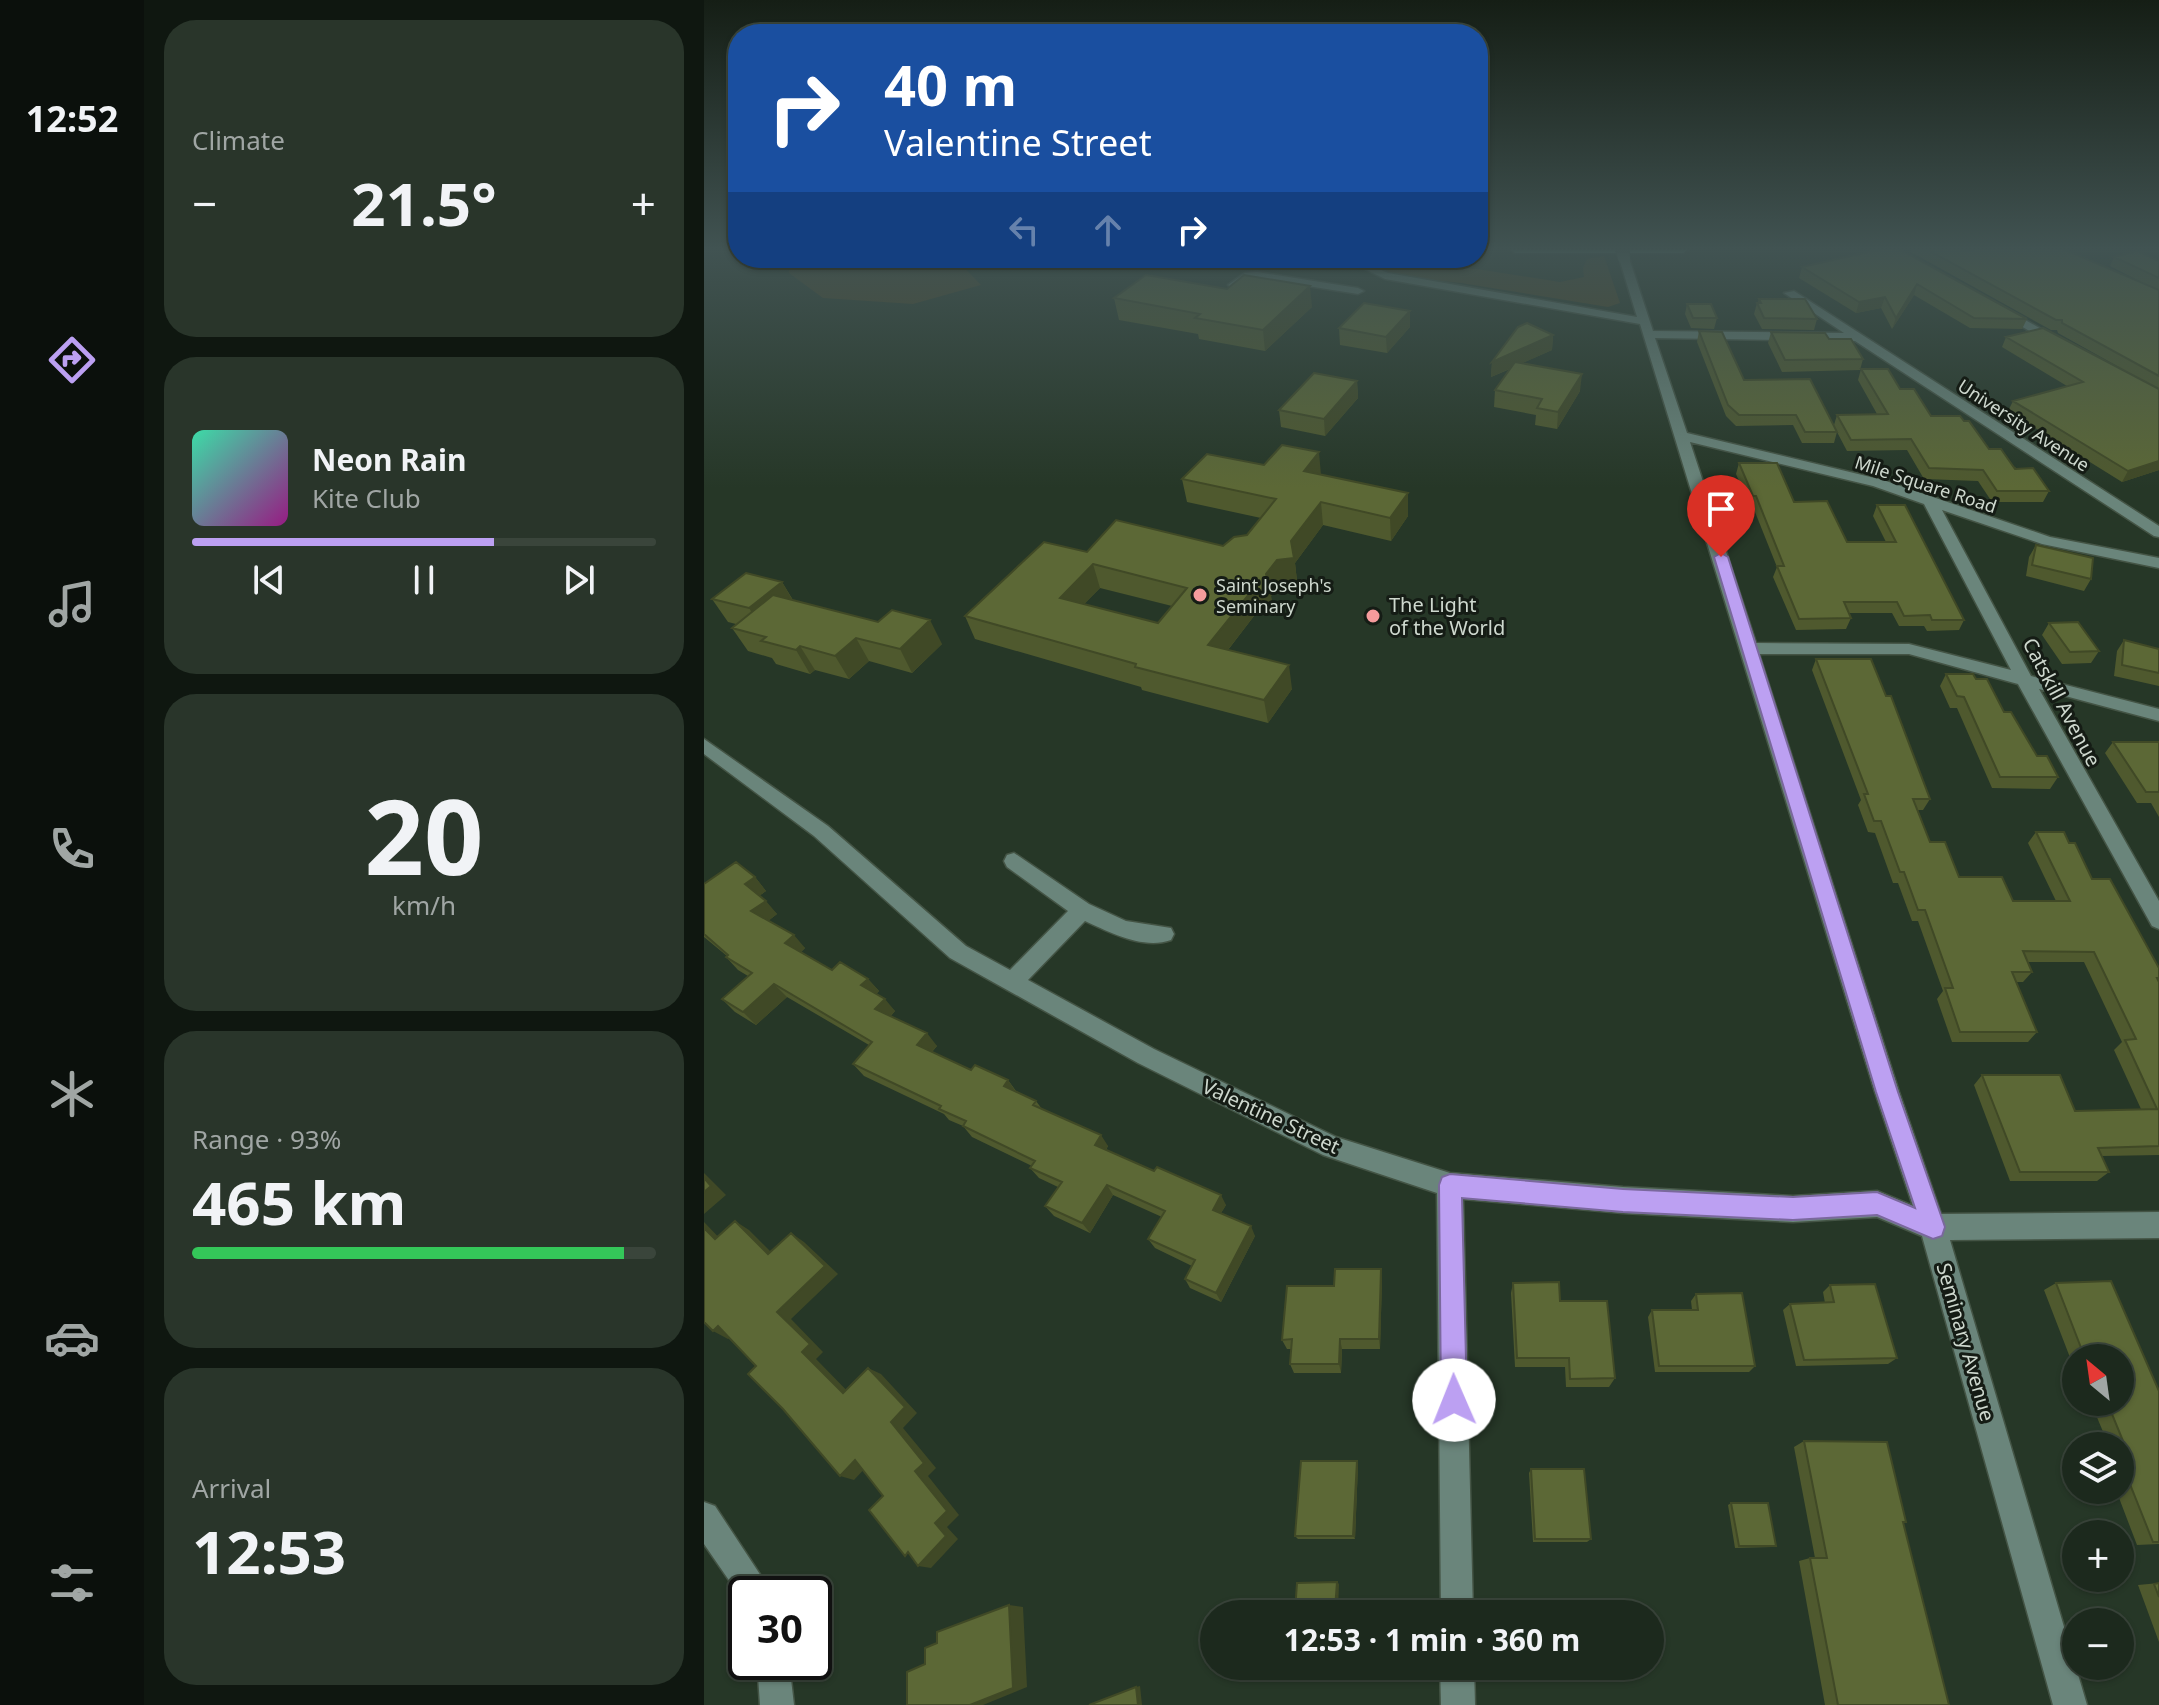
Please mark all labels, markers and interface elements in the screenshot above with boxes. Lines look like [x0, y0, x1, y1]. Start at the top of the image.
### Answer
text: 40 m [884, 46, 1017, 122]
icon: right [752, 56, 856, 160]
text: 12:52 [26, 94, 118, 143]
text: Valentine Street [884, 118, 1152, 167]
text: Climate [192, 122, 285, 158]
text: 21.5° [351, 162, 497, 244]
text: − [192, 173, 217, 233]
text: + [631, 173, 656, 233]
icon: left [1002, 208, 1046, 252]
icon: ahead [1086, 208, 1130, 252]
icon: right [1170, 208, 1214, 252]
icon: directions [44, 332, 100, 388]
street label: University Avenue [1954, 373, 2094, 477]
text: Neon Rain [312, 439, 466, 480]
street label: Mile Square Road [1852, 450, 2000, 518]
pin [1687, 475, 1755, 557]
text: Kite Club [312, 480, 421, 516]
icon: arrive [1699, 487, 1743, 531]
icon: previous [247, 558, 291, 602]
icon: pause [402, 558, 446, 602]
icon: next [557, 558, 601, 602]
place label: Saint Joseph's Seminary [1216, 573, 1332, 618]
icon: music [44, 576, 100, 632]
marker: Saint Joseph's Seminary [1191, 586, 1209, 604]
place label: The Light of the World [1389, 591, 1505, 641]
marker: The Light of the World [1364, 607, 1382, 625]
street label: Catskill Avenue [2017, 633, 2107, 771]
text: 20 [365, 764, 483, 905]
icon: phone [44, 821, 100, 877]
text: km/h [392, 887, 456, 923]
icon: climate [44, 1066, 100, 1122]
street label: Valentine Street [1198, 1072, 1344, 1160]
text: Range · 93% [192, 1121, 341, 1157]
text: 465 km [192, 1161, 406, 1243]
street label: Seminary Avenue [1930, 1260, 2002, 1424]
icon: car [44, 1310, 100, 1366]
north arrow [2062, 1344, 2134, 1416]
map controls [2062, 1344, 2134, 1680]
position arrow [1412, 1358, 1496, 1442]
button: layers [2062, 1432, 2134, 1504]
text: Arrival [192, 1470, 271, 1506]
text: 12:53 [192, 1510, 346, 1592]
button: + [2062, 1520, 2134, 1592]
icon: filters [44, 1555, 100, 1611]
speed limit sign: 30 [728, 1576, 832, 1680]
button: − [2062, 1608, 2134, 1680]
text: 12:53 · 1 min · 360 m [1284, 1619, 1580, 1660]

